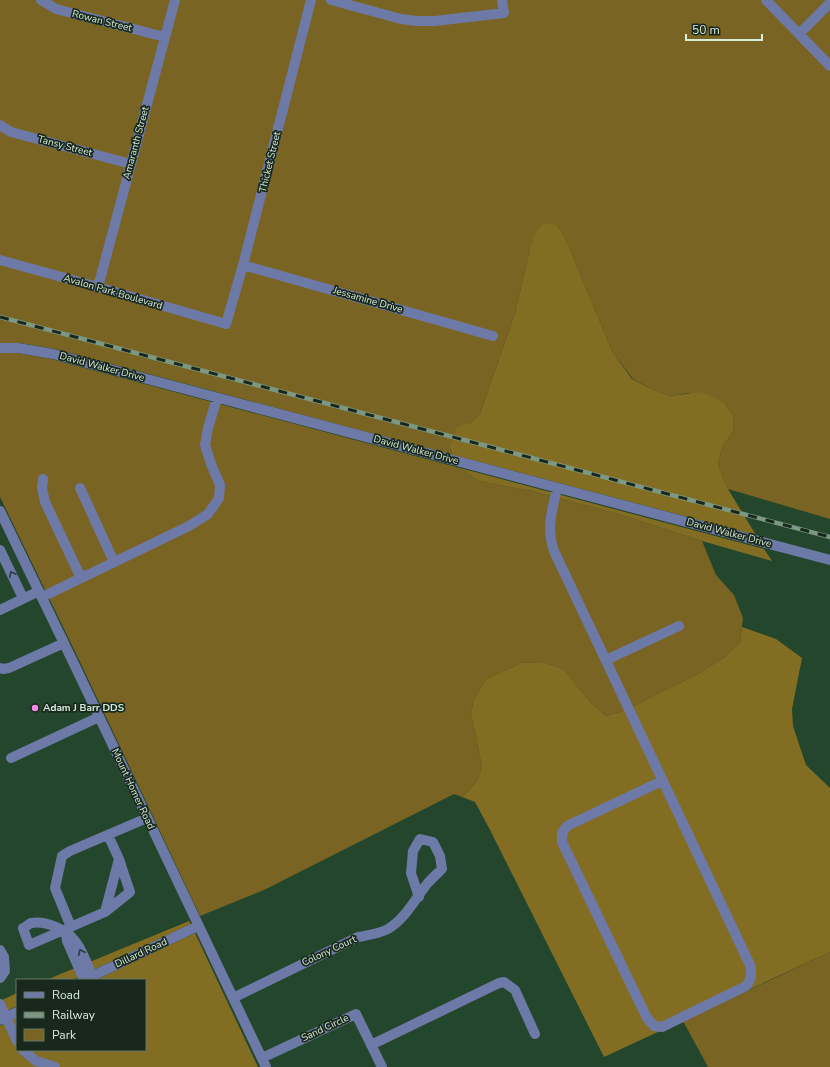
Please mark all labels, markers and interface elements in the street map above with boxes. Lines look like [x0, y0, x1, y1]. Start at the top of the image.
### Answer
street label: Rowan Street [71, 7, 134, 35]
scale bar [686, 16, 762, 42]
text: 50 m [692, 22, 720, 38]
street label: Amaranth Street [120, 105, 153, 181]
street label: Thicket Street [256, 130, 284, 194]
street label: Tansy Street [36, 132, 94, 160]
street label: Avalon Park Boulevard [62, 271, 164, 313]
street label: Jessamine Drive [331, 283, 404, 317]
street label: David Walker Drive [58, 349, 146, 385]
street label: David Walker Drive [372, 432, 460, 468]
street label: David Walker Drive [685, 515, 773, 551]
one-way arrow [9, 571, 17, 578]
place label: Adam J Barr DDS [43, 701, 124, 715]
marker: Adam J Barr DDS [30, 703, 40, 713]
street label: Mount Homer Road [108, 746, 158, 832]
street label: Colony Court [299, 932, 359, 970]
street label: Dillard Road [113, 935, 170, 971]
one-way arrow [78, 949, 86, 957]
legend [16, 979, 146, 1051]
text: Road [52, 987, 80, 1003]
text: Railway [52, 1007, 96, 1023]
street label: Sand Circle [299, 1011, 351, 1045]
text: Park [52, 1027, 77, 1043]

